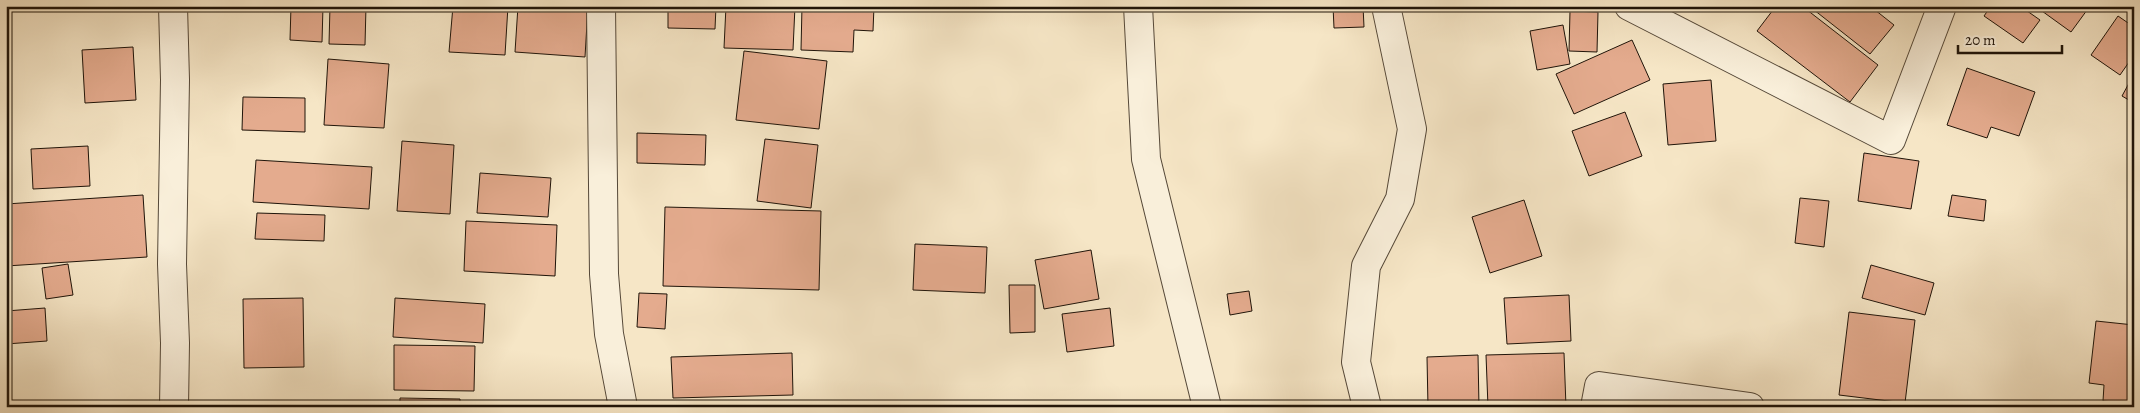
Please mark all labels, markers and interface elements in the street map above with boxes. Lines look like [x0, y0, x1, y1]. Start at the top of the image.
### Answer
scale bar [1958, 22, 2061, 54]
text: 20 m [1965, 30, 1996, 50]

